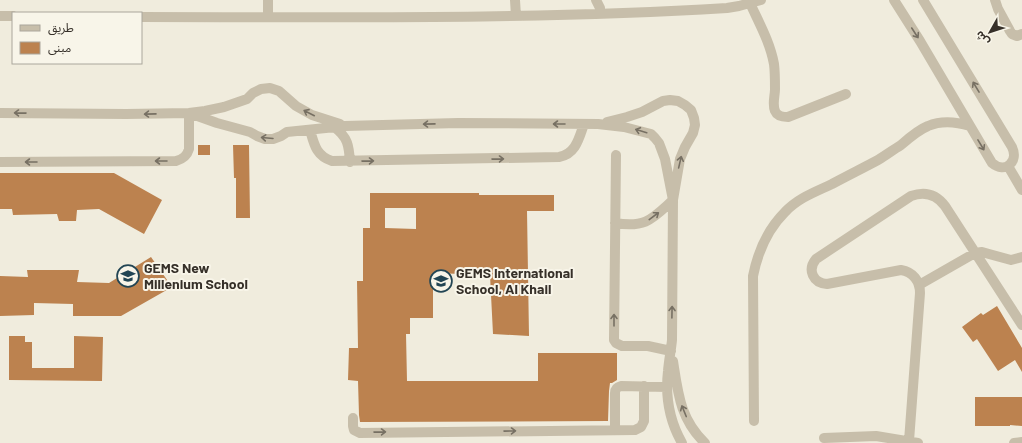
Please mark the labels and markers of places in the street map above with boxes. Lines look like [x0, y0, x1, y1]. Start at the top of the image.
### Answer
place label: GEMS New Millenium School [144, 259, 248, 292]
school or university icon: GEMS New Millenium School [115, 263, 141, 289]
place label: GEMS International School, Al Khail [456, 264, 574, 297]
school or university icon: GEMS International School, Al Khail [428, 268, 454, 294]

